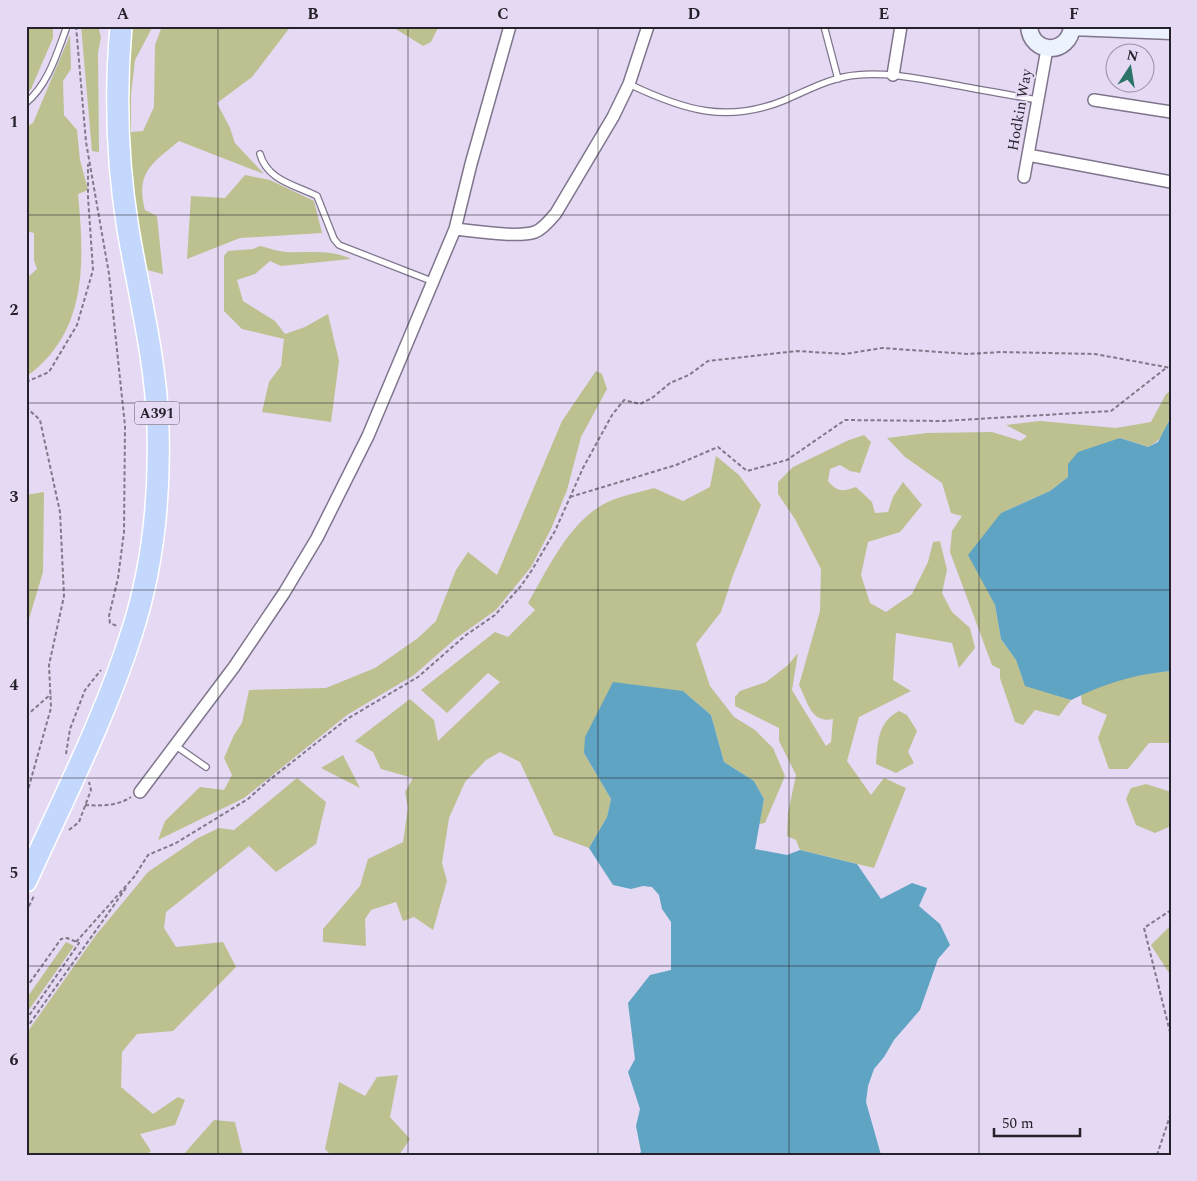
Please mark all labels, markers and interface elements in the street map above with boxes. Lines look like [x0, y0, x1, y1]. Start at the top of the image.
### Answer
text: A [117, 2, 130, 26]
text: B [307, 2, 319, 26]
text: C [497, 2, 509, 26]
text: D [688, 2, 701, 26]
text: E [879, 2, 889, 26]
text: F [1069, 2, 1079, 26]
north arrow [1104, 42, 1154, 92]
text: N [1125, 44, 1140, 67]
street label: Hodkin Way [1001, 66, 1039, 153]
text: 1 [10, 110, 18, 134]
text: 2 [10, 298, 19, 322]
road number: A391 [134, 402, 180, 424]
text: 3 [10, 485, 19, 509]
text: 4 [10, 673, 19, 697]
text: 5 [10, 861, 18, 885]
text: 6 [10, 1048, 19, 1072]
scale bar [994, 1106, 1081, 1138]
text: 50 m [1002, 1112, 1034, 1135]

